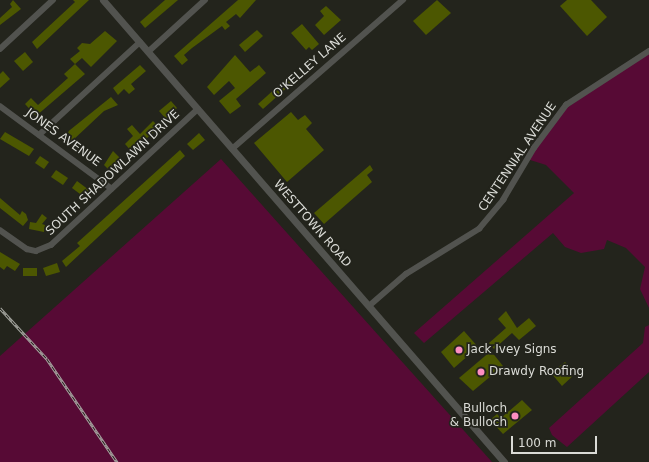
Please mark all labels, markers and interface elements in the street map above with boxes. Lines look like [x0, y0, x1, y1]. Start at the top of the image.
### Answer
street label: O'KELLEY LANE [271, 30, 349, 102]
street label: CENTENNIAL AVENUE [476, 100, 560, 214]
street label: JONES AVENUE [23, 106, 103, 170]
street label: SOUTH SHADOWLAWN DRIVE [43, 107, 183, 239]
street label: WESTTOWN ROAD [270, 178, 354, 270]
place label: Jack Ivey Signs [467, 343, 557, 357]
marker: Jack Ivey Signs [454, 345, 464, 355]
place label: Drawdy Roofing [489, 365, 584, 379]
marker: Drawdy Roofing [476, 367, 486, 377]
place label: Bulloch & Bulloch [450, 402, 507, 430]
marker: Bulloch & Bulloch [510, 411, 520, 421]
scale bar [513, 428, 599, 454]
text: 100 m [518, 436, 556, 450]

